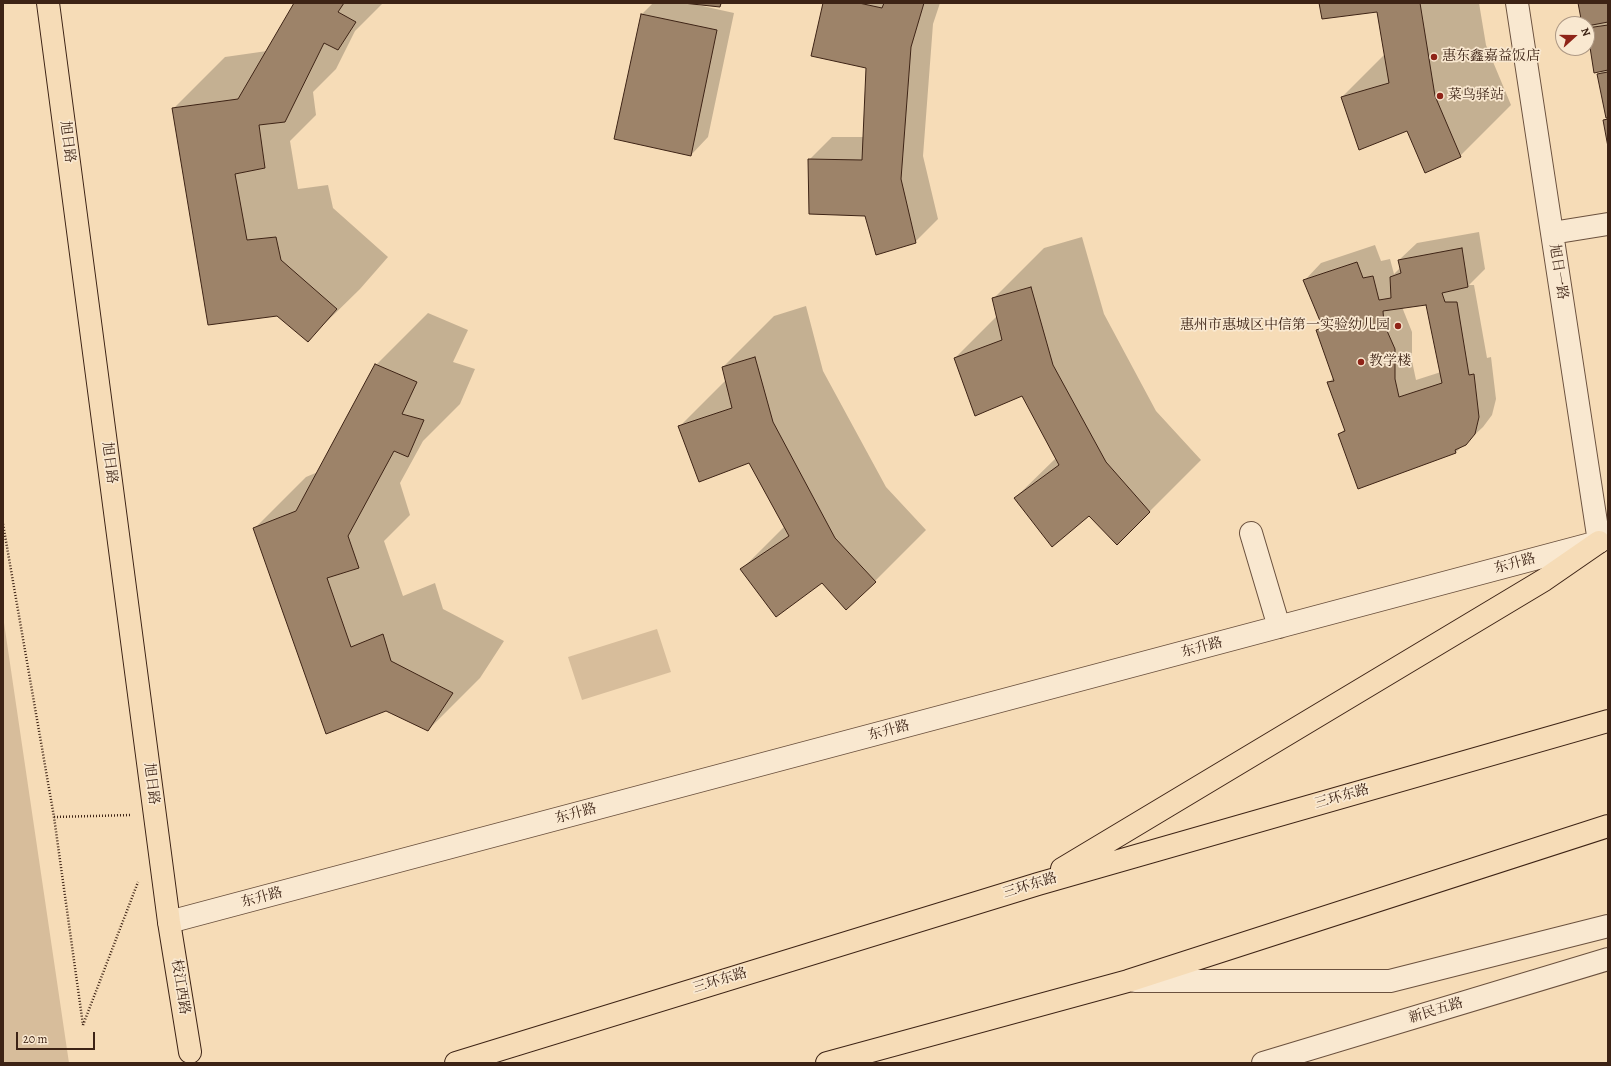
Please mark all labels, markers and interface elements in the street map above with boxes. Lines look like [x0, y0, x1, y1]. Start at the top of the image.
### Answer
north arrow [1555, 16, 1595, 56]
text: N [1577, 25, 1594, 38]
place label: 惠东鑫嘉益饭店 [1442, 49, 1540, 65]
marker: 惠东鑫嘉益饭店 [1429, 52, 1439, 62]
place label: 菜鸟驿站 [1448, 88, 1504, 104]
marker: 菜鸟驿站 [1435, 91, 1445, 101]
street label: 旭日路 [56, 120, 78, 164]
street label: 旭日一路 [1545, 243, 1571, 301]
place label: 惠州市惠城区中信第一实验幼儿园 [1180, 318, 1390, 334]
marker: 惠州市惠城区中信第一实验幼儿园 [1393, 321, 1403, 331]
place label: 教学楼 [1369, 354, 1411, 370]
marker: 教学楼 [1356, 357, 1366, 367]
street label: 旭日路 [98, 441, 120, 485]
street label: 东升路 [1493, 550, 1537, 578]
street label: 东升路 [1180, 634, 1224, 662]
street label: 东升路 [867, 717, 911, 745]
street label: 旭日路 [140, 762, 162, 806]
street label: 三环东路 [1313, 781, 1371, 813]
street label: 东升路 [554, 800, 598, 828]
street label: 三环东路 [1001, 870, 1059, 902]
street label: 东升路 [240, 884, 284, 912]
street label: 枝江西路 [167, 958, 193, 1016]
street label: 三环东路 [691, 965, 749, 997]
street label: 新民五路 [1407, 995, 1465, 1027]
scale bar [18, 1024, 97, 1050]
text: 20 m [23, 1031, 47, 1047]

